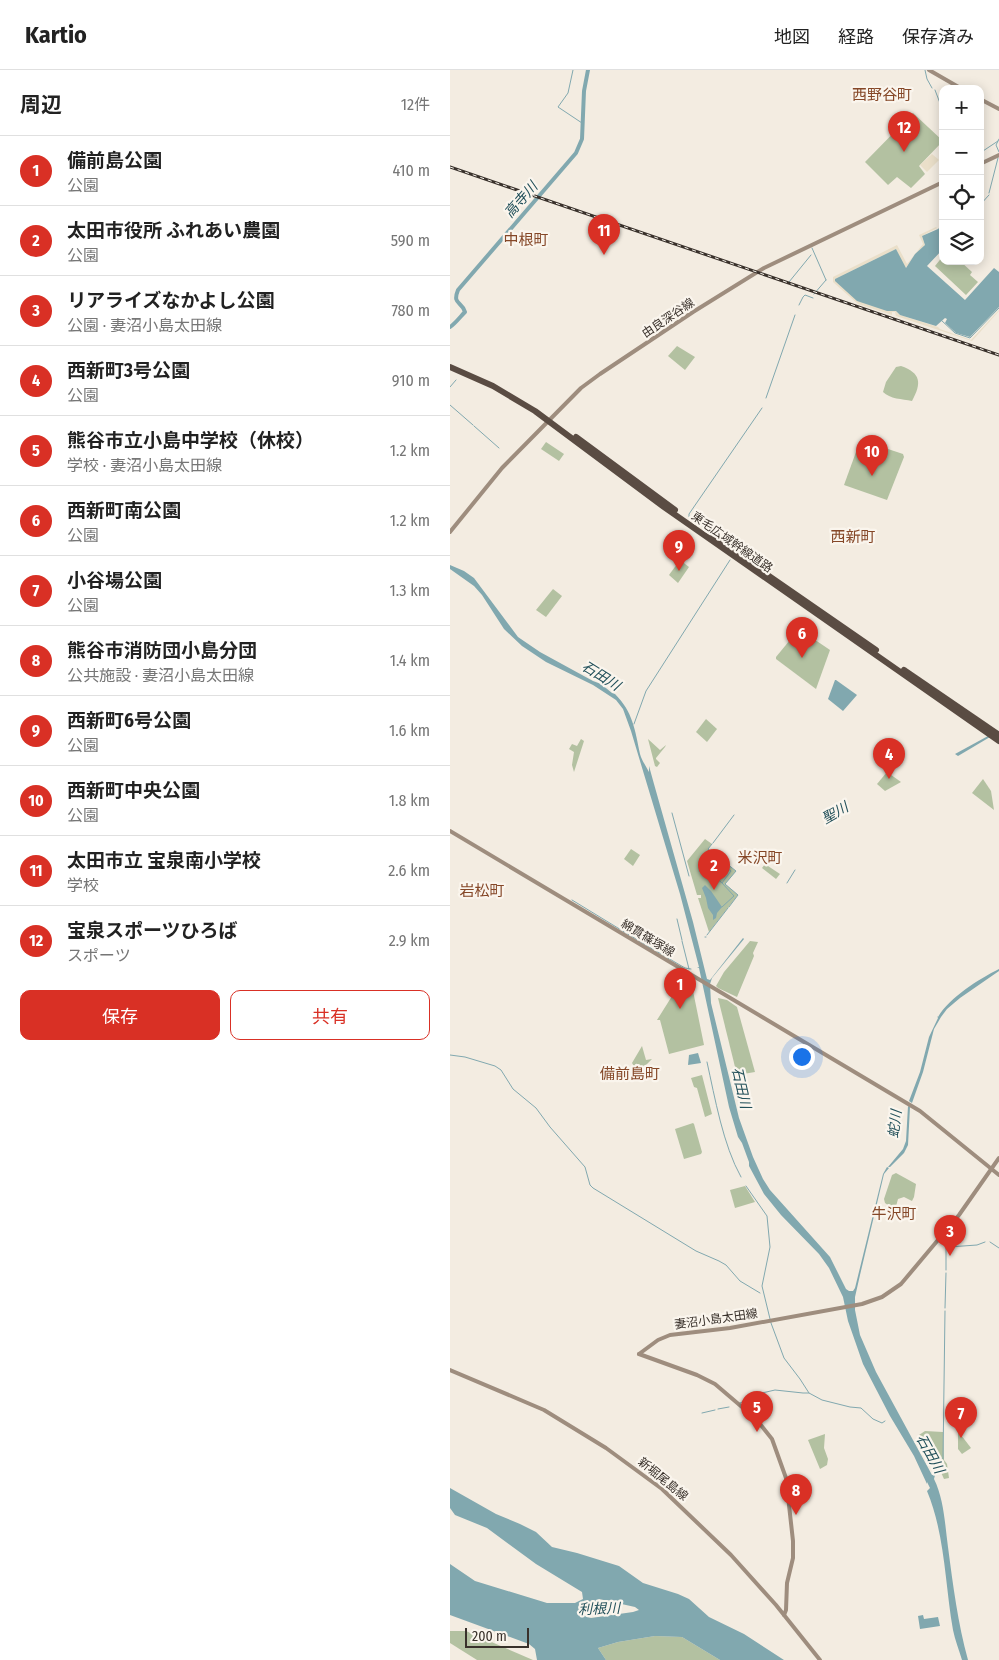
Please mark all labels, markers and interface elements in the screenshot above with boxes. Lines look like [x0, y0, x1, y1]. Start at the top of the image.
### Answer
text: Kartio [25, 21, 87, 49]
text: 地図 [774, 26, 810, 48]
text: 経路 [838, 26, 874, 48]
text: 保存済み [902, 26, 974, 48]
map controls [939, 85, 984, 265]
button: + [939, 85, 984, 130]
district label: 西野谷町 [852, 86, 912, 104]
text: 周辺 [20, 92, 62, 118]
text: 12件 [401, 95, 430, 114]
pin: 12 [888, 111, 920, 152]
button: − [939, 130, 984, 175]
text: 備前島公園 [67, 149, 162, 172]
text: 1 [33, 161, 39, 180]
text: 410 m [392, 161, 430, 180]
button: locate [939, 175, 984, 220]
text: 公園 [67, 176, 99, 195]
water label: 高寺川 [501, 177, 543, 221]
pin: 11 [588, 214, 620, 255]
text: 太田市役所 ふれあい農園 [67, 219, 280, 242]
button: layers [939, 220, 984, 265]
text: 2 [32, 231, 40, 250]
text: 590 m [391, 231, 430, 250]
district label: 中根町 [503, 231, 549, 249]
text: 公園 [67, 246, 99, 265]
text: リアライズなかよし公園 [67, 289, 274, 312]
street label: 由良深谷線 [639, 295, 697, 341]
text: 3 [32, 301, 40, 320]
text: 780 m [391, 301, 430, 320]
text: 公園 · 妻沼小島太田線 [67, 316, 222, 335]
text: 西新町3号公園 [67, 359, 190, 382]
text: 4 [32, 371, 40, 390]
text: 910 m [392, 371, 430, 390]
text: 公園 [67, 386, 99, 405]
text: 熊谷市立小島中学校（休校） [67, 429, 314, 452]
pin: 10 [856, 435, 888, 476]
text: 5 [32, 441, 40, 460]
text: 1.2 km [390, 441, 430, 460]
text: 学校 · 妻沼小島太田線 [67, 456, 222, 475]
text: 西新町南公園 [67, 499, 181, 522]
street label: 東毛広域幹線道路 [689, 509, 775, 575]
text: 6 [32, 511, 40, 530]
text: 1.2 km [390, 511, 430, 530]
text: 公園 [67, 526, 99, 545]
district label: 西新町 [830, 528, 876, 546]
pin: 9 [663, 530, 695, 571]
text: 小谷場公園 [67, 569, 162, 592]
text: 7 [33, 581, 39, 600]
text: 1.3 km [389, 581, 430, 600]
text: 公園 [67, 596, 99, 615]
pin: 6 [786, 617, 818, 658]
text: 熊谷市消防団小島分団 [67, 639, 257, 662]
text: 8 [32, 651, 40, 670]
text: 1.4 km [390, 651, 430, 670]
water label: 石田川 [579, 658, 625, 695]
text: 公共施設 · 妻沼小島太田線 [67, 666, 254, 685]
text: 西新町6号公園 [67, 709, 191, 732]
text: 9 [32, 721, 40, 740]
text: 1.6 km [389, 721, 430, 740]
text: 公園 [67, 736, 99, 755]
pin: 4 [873, 738, 905, 779]
text: 西新町中央公園 [67, 779, 200, 802]
text: 10 [28, 791, 44, 810]
text: 1.8 km [389, 791, 430, 810]
water label: 聖川 [819, 798, 853, 827]
text: 公園 [67, 806, 99, 825]
text: 太田市立 宝泉南小学校 [67, 849, 261, 872]
pin: 2 [698, 849, 730, 890]
district label: 米沢町 [737, 849, 783, 867]
text: 11 [29, 861, 43, 880]
text: 2.6 km [388, 861, 430, 880]
text: 学校 [67, 876, 99, 895]
district label: 岩松町 [459, 882, 505, 900]
street label: 綿貫篠塚線 [619, 917, 677, 959]
text: 宝泉スポーツひろば [67, 919, 238, 942]
text: 12 [29, 931, 43, 950]
text: 2.9 km [389, 931, 430, 950]
text: スポーツ [67, 946, 131, 965]
pin: 1 [664, 968, 696, 1009]
button: 保存 [20, 990, 220, 1040]
button: 共有 [230, 990, 430, 1040]
your location [789, 1044, 815, 1070]
district label: 備前島町 [600, 1065, 660, 1083]
water label: 石田川 [728, 1066, 754, 1112]
water label: 蛇川 [885, 1107, 905, 1139]
district label: 牛沢町 [871, 1205, 917, 1223]
pin: 3 [934, 1215, 966, 1256]
street label: 妻沼小島太田線 [673, 1306, 759, 1332]
pin: 5 [741, 1391, 773, 1432]
pin: 7 [945, 1397, 977, 1438]
water label: 石田川 [912, 1432, 949, 1478]
street label: 新堀尾島線 [635, 1455, 691, 1503]
pin: 8 [780, 1474, 812, 1515]
water label: 利根川 [578, 1600, 622, 1618]
scale bar [465, 1625, 529, 1648]
text: 200 m [472, 1628, 507, 1645]

